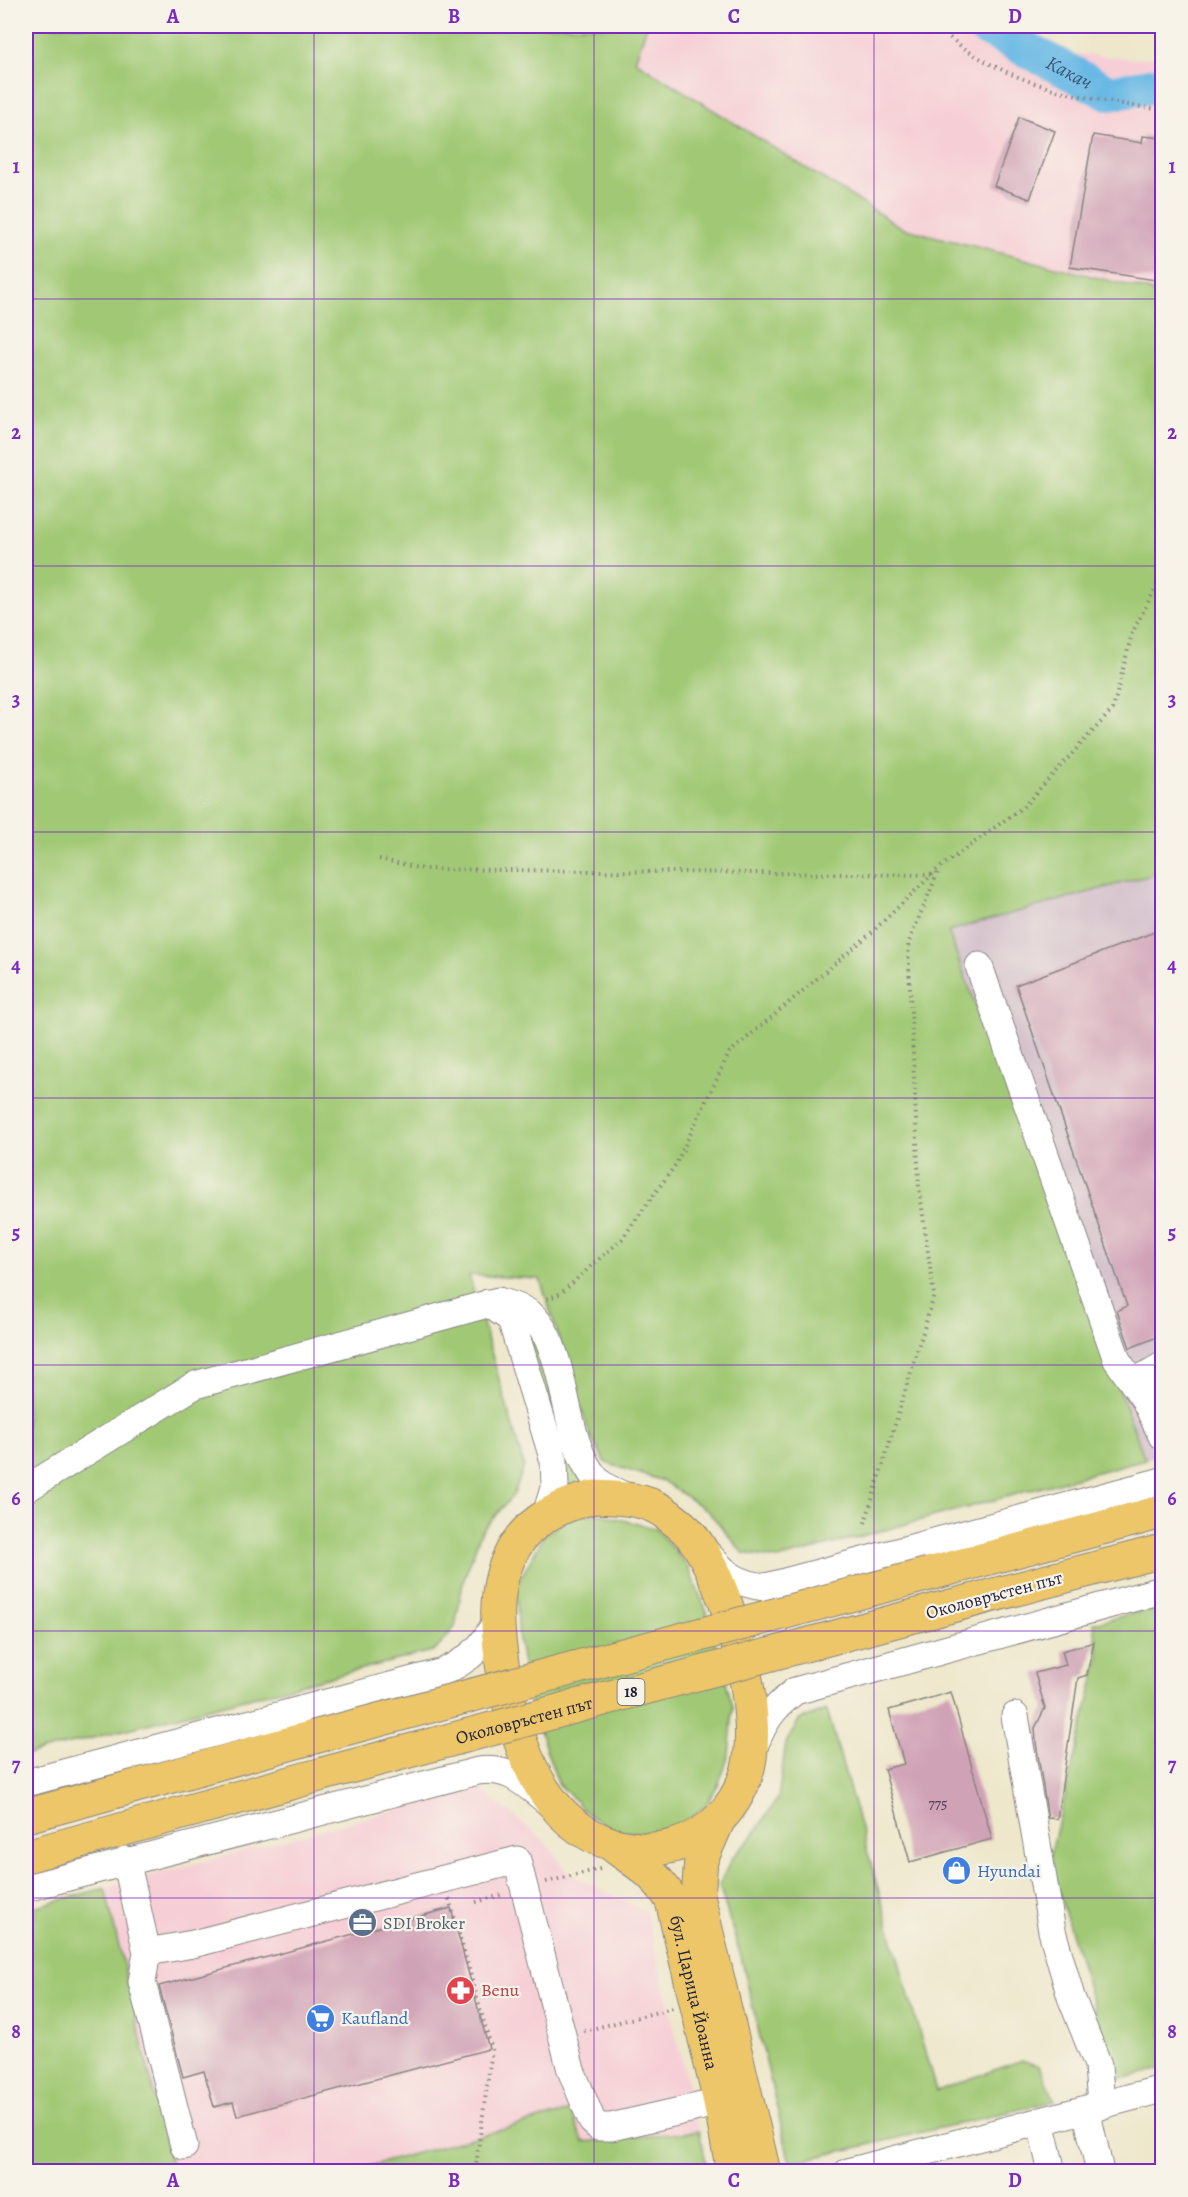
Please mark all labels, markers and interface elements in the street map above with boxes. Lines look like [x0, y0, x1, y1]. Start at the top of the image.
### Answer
text: A [166, 3, 180, 30]
text: B [448, 3, 460, 30]
text: C [728, 3, 740, 30]
text: D [1008, 3, 1022, 30]
water label: Какач [1042, 49, 1098, 96]
text: 1 [12, 153, 20, 180]
text: 1 [1168, 153, 1176, 180]
text: 2 [11, 419, 21, 446]
text: 2 [1167, 419, 1177, 446]
text: 3 [12, 686, 20, 713]
text: 3 [1168, 686, 1176, 713]
text: 4 [11, 952, 21, 979]
text: 4 [1167, 952, 1177, 979]
text: 5 [12, 1219, 20, 1246]
text: 5 [1168, 1219, 1176, 1246]
text: 6 [11, 1485, 21, 1512]
text: 6 [1167, 1485, 1177, 1512]
street label: Околовръстен път [923, 1565, 1065, 1625]
road number: 18 [618, 1679, 644, 1705]
street label: Околовръстен път [453, 1691, 595, 1750]
text: 7 [12, 1751, 21, 1778]
text: 7 [1168, 1751, 1177, 1778]
house number: 775 [928, 1794, 948, 1814]
shop icon: Hyundai [940, 1855, 972, 1887]
place label: Hyundai [977, 1859, 1041, 1883]
office icon: SDI Broker [346, 1907, 378, 1939]
place label: SDI Broker [383, 1911, 465, 1935]
street label: бул. Царица Йоанна [664, 1913, 724, 2073]
pharmacy icon: Benu [444, 1974, 476, 2006]
place label: Benu [481, 1978, 519, 2002]
supermarket icon: Kaufland [304, 2002, 336, 2034]
place label: Kaufland [341, 2006, 409, 2030]
text: 8 [11, 2018, 21, 2045]
text: 8 [1167, 2018, 1177, 2045]
text: A [166, 2167, 180, 2194]
text: B [448, 2167, 460, 2194]
text: C [728, 2167, 740, 2194]
text: D [1008, 2167, 1022, 2194]

